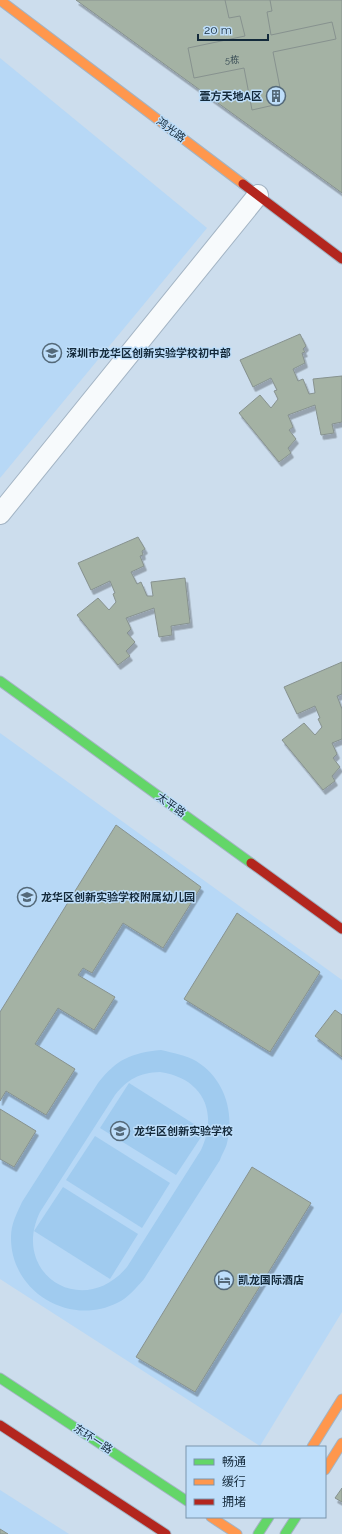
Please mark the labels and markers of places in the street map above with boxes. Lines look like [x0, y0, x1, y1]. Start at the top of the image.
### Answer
building icon: 壹方天地A区 [265, 85, 287, 107]
place label: 壹方天地A区 [200, 90, 262, 103]
school or university icon: 深圳市龙华区创新实验学校初中部 [41, 342, 63, 364]
place label: 深圳市龙华区创新实验学校初中部 [66, 347, 231, 360]
school or university icon: 龙华区创新实验学校附属幼儿园 [16, 886, 38, 908]
place label: 龙华区创新实验学校附属幼儿园 [41, 891, 195, 904]
school or university icon: 龙华区创新实验学校 [109, 1120, 131, 1142]
place label: 龙华区创新实验学校 [134, 1125, 233, 1138]
hotel icon: 凯龙国际酒店 [213, 1269, 235, 1291]
place label: 凯龙国际酒店 [238, 1274, 304, 1287]

